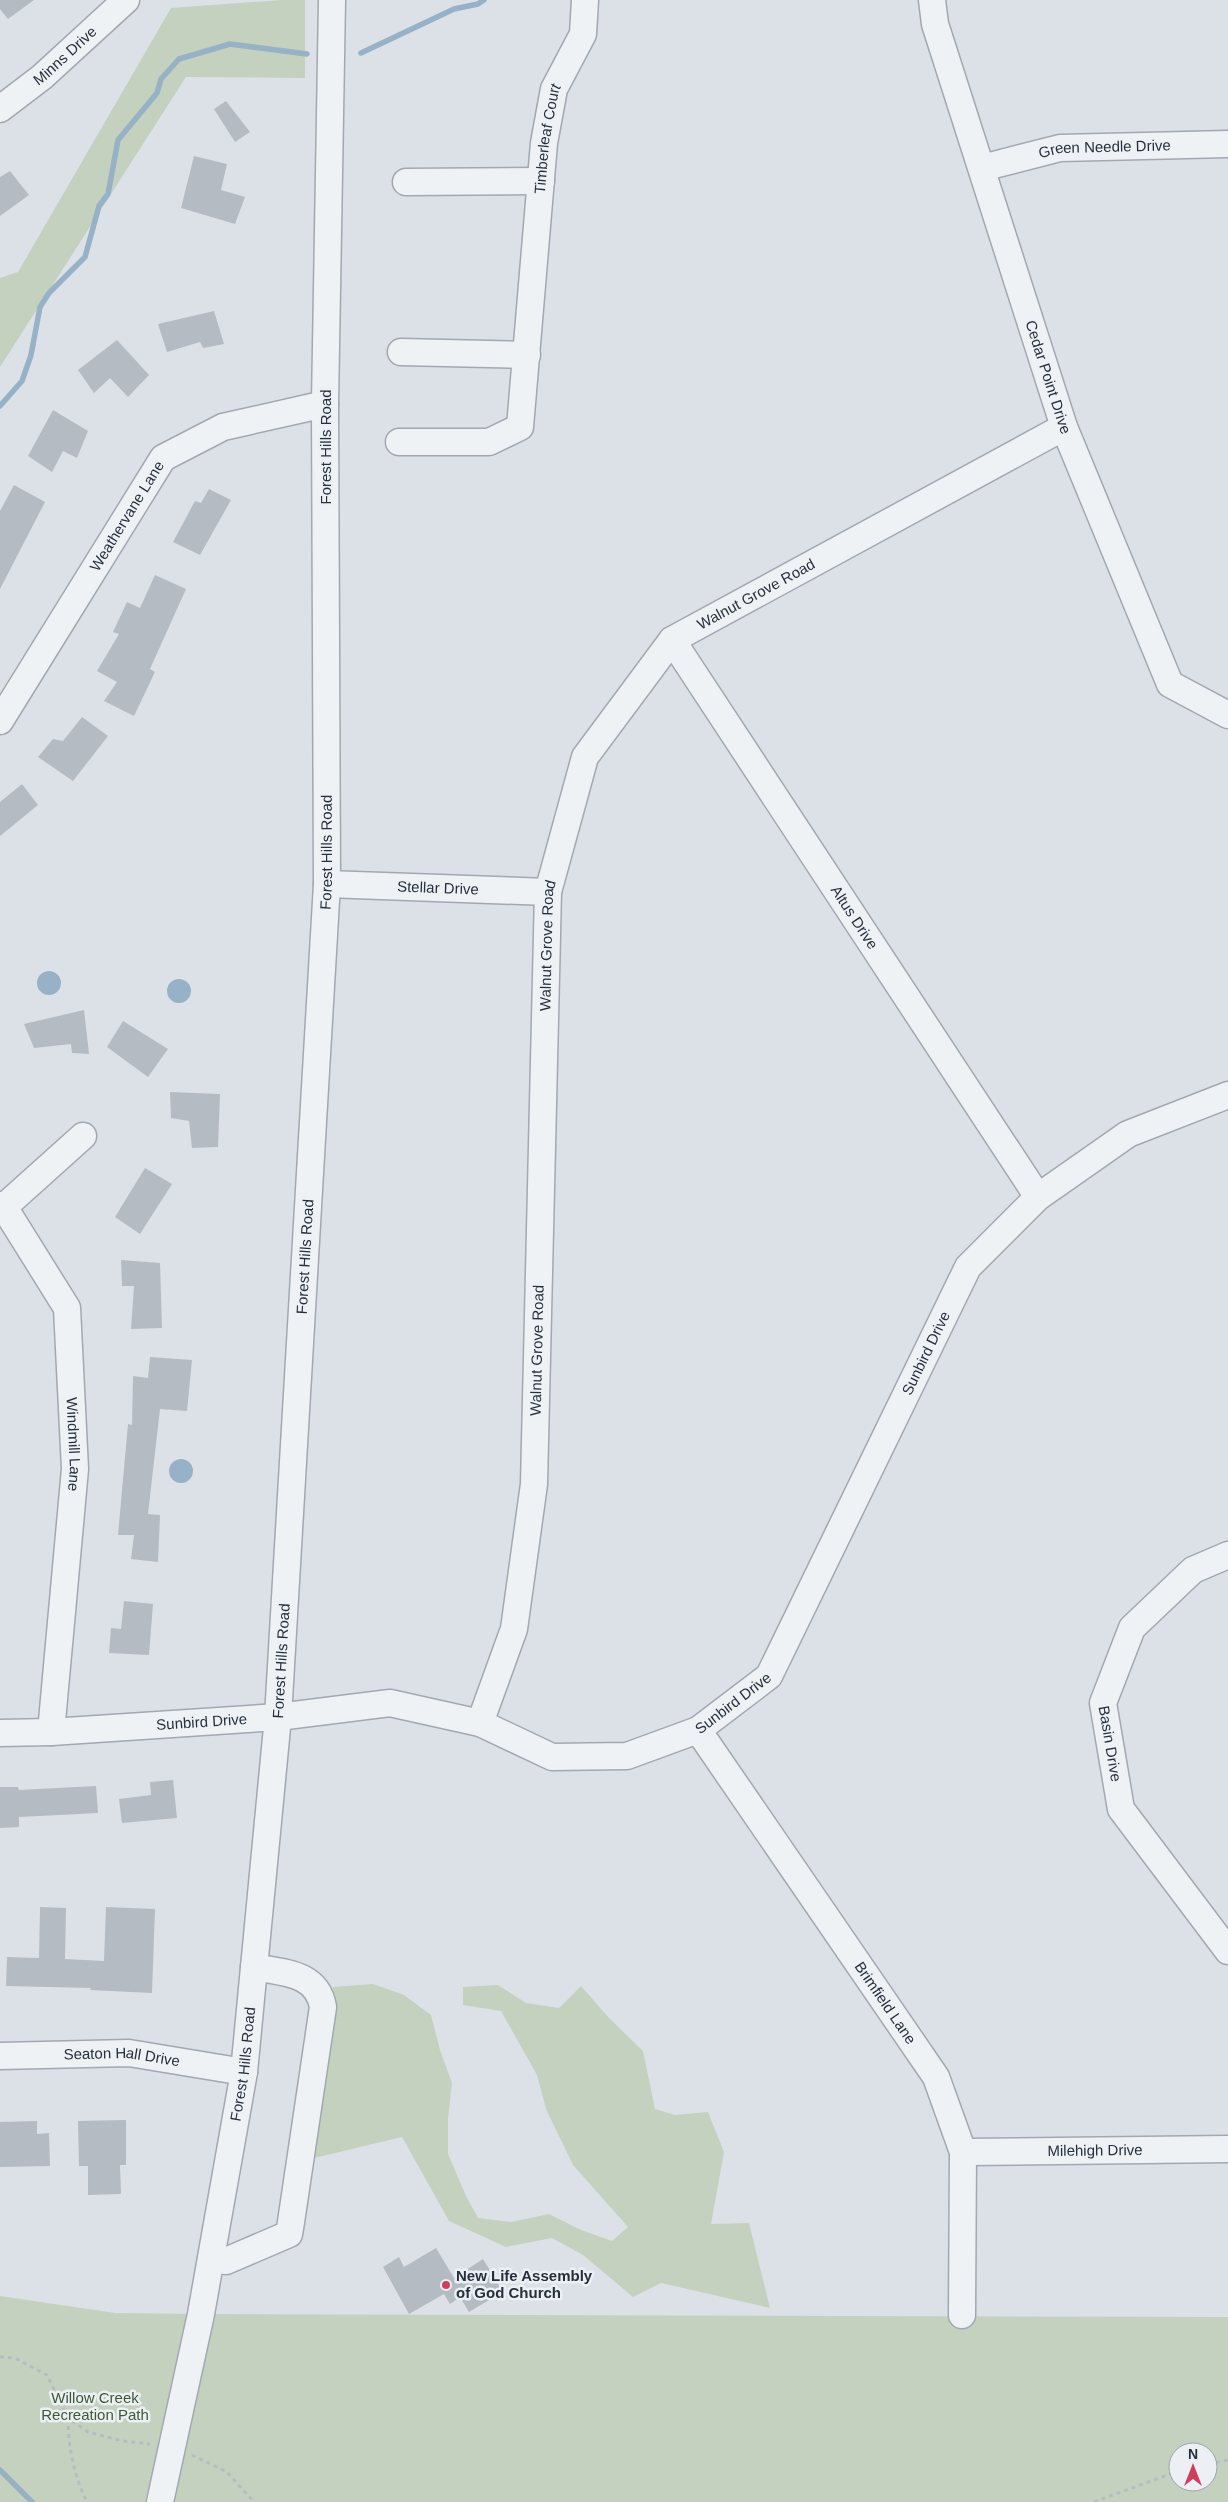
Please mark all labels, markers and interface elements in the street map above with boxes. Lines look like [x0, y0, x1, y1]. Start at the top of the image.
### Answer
street label: Minns Drive [30, 23, 100, 88]
street label: Timberleaf Court [531, 79, 564, 195]
street label: Green Needle Drive [1037, 136, 1171, 161]
street label: Cedar Point Drive [1022, 318, 1075, 436]
street label: Forest Hills Road [317, 389, 334, 505]
street label: Weathervane Lane [86, 458, 167, 574]
street label: Walnut Grove Road [694, 555, 818, 633]
street label: Forest Hills Road [316, 795, 335, 910]
street label: Stellar Drive [397, 878, 479, 897]
street label: Walnut Grove Road [536, 878, 559, 1011]
street label: Altus Drive [828, 882, 882, 952]
street label: Forest Hills Road [293, 1199, 316, 1315]
street label: Walnut Grove Road [527, 1285, 547, 1416]
street label: Sunbird Drive [898, 1308, 953, 1398]
street label: Windmill Lane [63, 1397, 84, 1492]
street label: Forest Hills Road [269, 1603, 293, 1719]
street label: Sunbird Drive [692, 1669, 774, 1737]
street label: Basin Drive [1096, 1704, 1125, 1783]
street label: Sunbird Drive [156, 1710, 248, 1733]
street label: Brimfield Lane [851, 1958, 920, 2047]
street label: Forest Hills Road [226, 2006, 258, 2122]
street label: Seaton Hall Drive [63, 2044, 181, 2069]
street label: Milehigh Drive [1047, 2141, 1143, 2159]
place label: New Life Assembly of God Church [456, 2267, 593, 2301]
marker: New Life Assembly of God Church [440, 2279, 452, 2291]
park label: Willow Creek Recreation Path [41, 2389, 149, 2423]
north arrow [1168, 2442, 1218, 2492]
text: N [1188, 2446, 1198, 2462]

